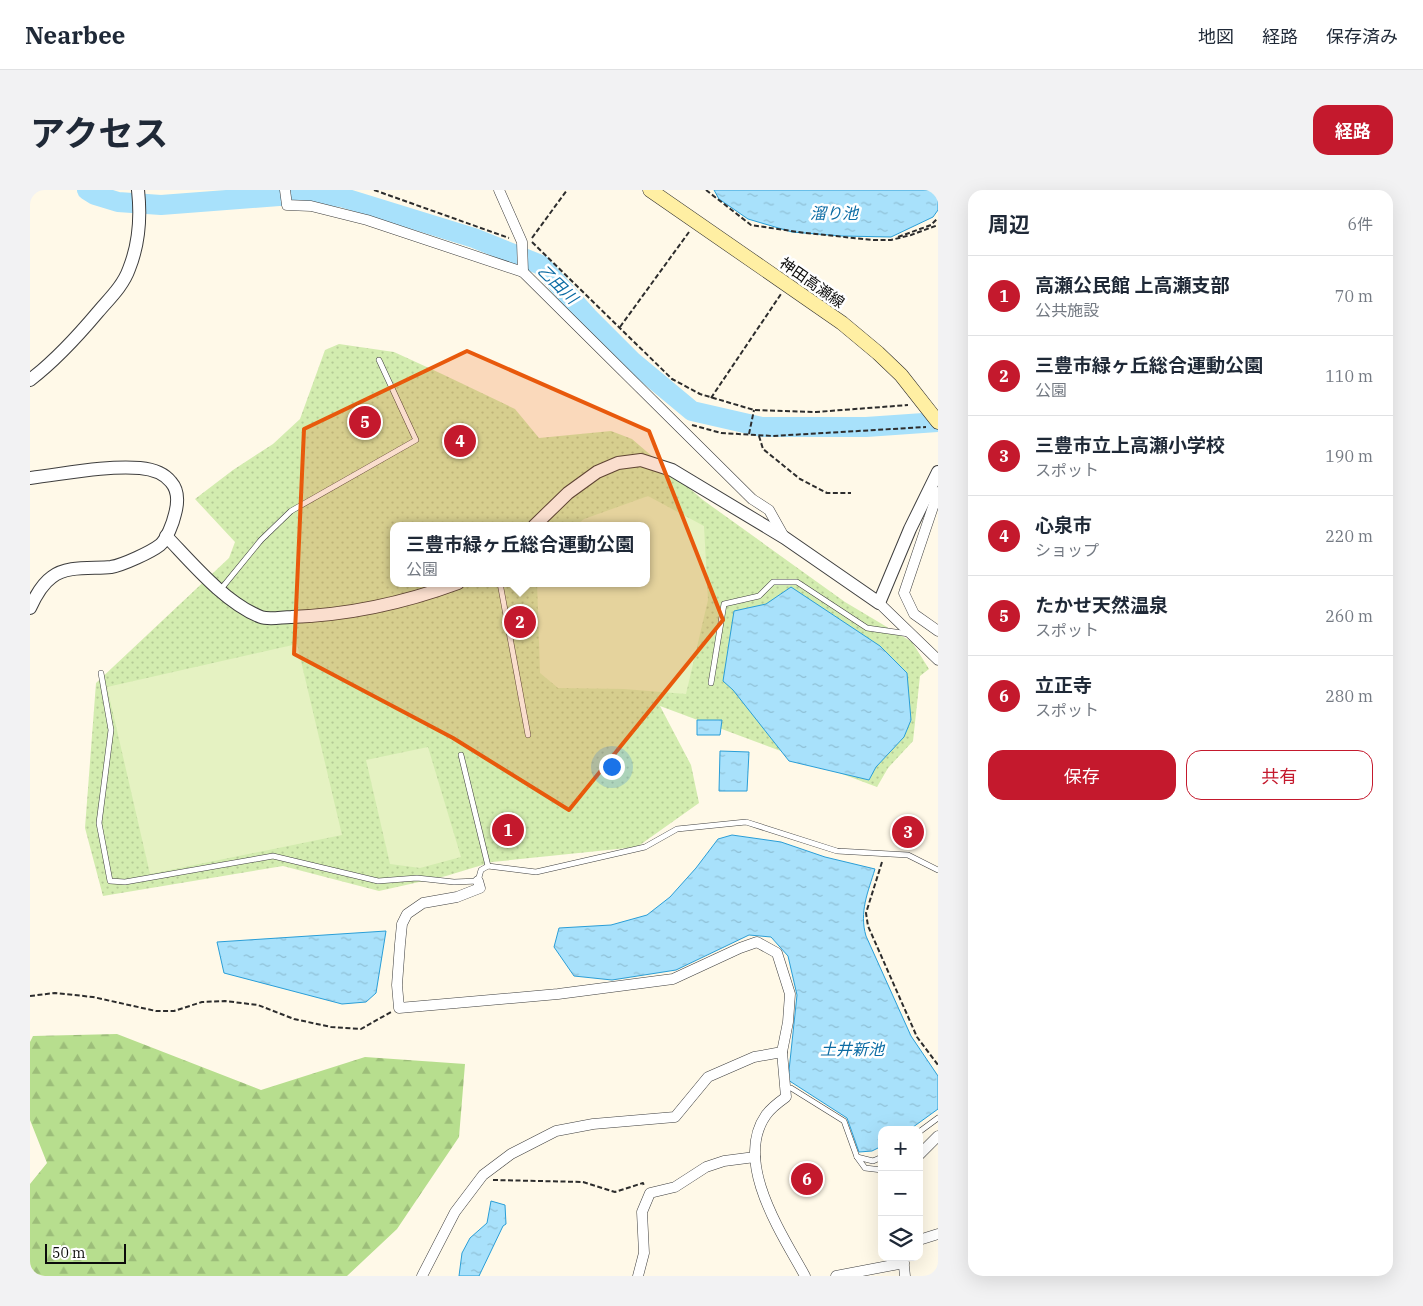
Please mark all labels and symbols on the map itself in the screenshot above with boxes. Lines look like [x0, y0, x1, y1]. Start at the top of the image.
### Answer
water label: 溜り池 [810, 203, 860, 223]
street label: 神田高瀬線 [776, 253, 848, 312]
water label: 乙田川 [534, 260, 584, 309]
pin: 5 [349, 403, 381, 441]
pin: 4 [444, 422, 476, 460]
pin: 2 [504, 603, 536, 641]
your location [599, 754, 625, 780]
pin: 1 [492, 811, 524, 849]
pin: 3 [892, 813, 924, 851]
water label: 土井新池 [820, 1039, 886, 1059]
pin: 6 [791, 1160, 823, 1198]
scale bar [45, 1241, 126, 1264]

